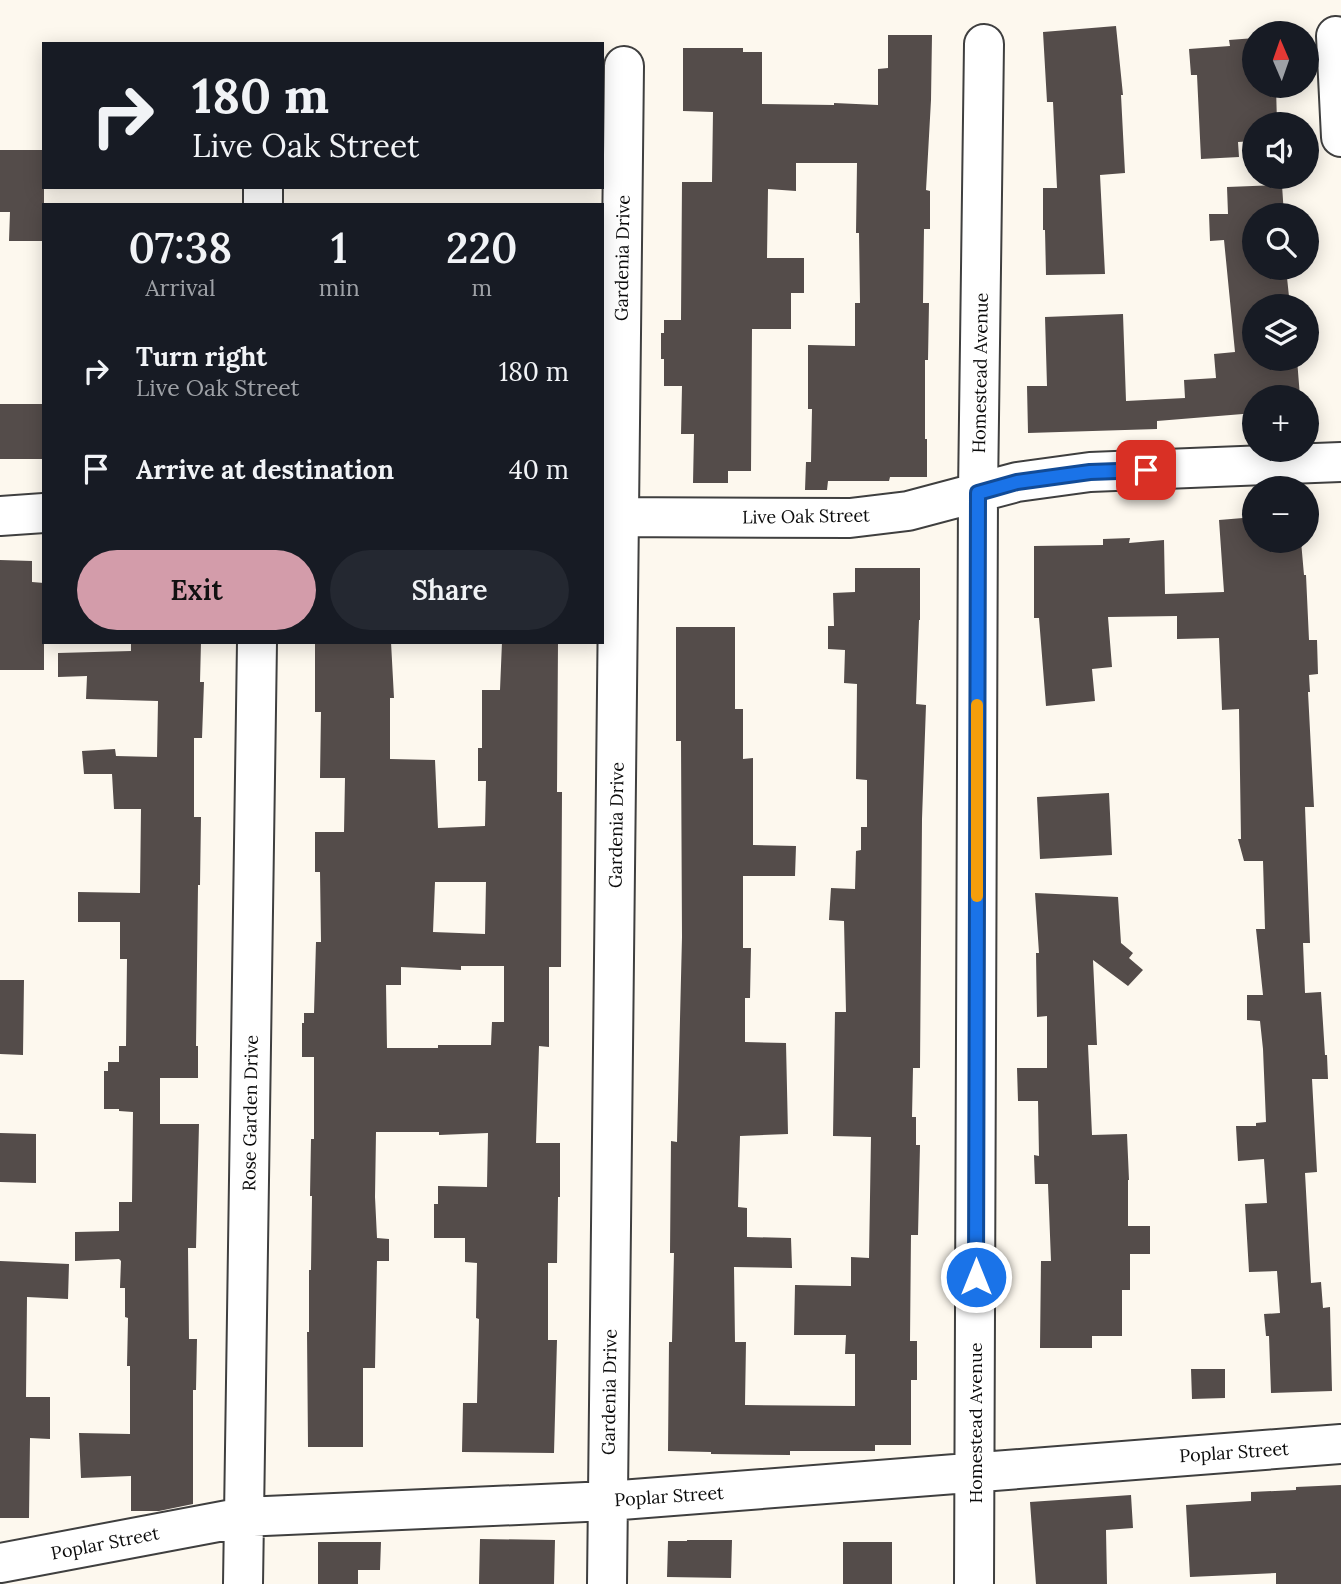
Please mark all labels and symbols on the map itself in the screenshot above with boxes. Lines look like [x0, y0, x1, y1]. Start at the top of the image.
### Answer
north arrow [1242, 21, 1320, 98]
street label: Gardenia Drive [609, 194, 635, 321]
street label: Homestead Avenue [967, 292, 993, 454]
pin [1116, 440, 1176, 500]
street label: Live Oak Street [742, 503, 870, 529]
street label: Gardenia Drive [603, 761, 629, 888]
street label: Rose Garden Drive [237, 1034, 263, 1191]
position arrow [939, 1240, 1013, 1314]
street label: Gardenia Drive [596, 1328, 622, 1455]
street label: Homestead Avenue [964, 1342, 987, 1503]
street label: Poplar Street [1178, 1437, 1290, 1467]
street label: Poplar Street [613, 1481, 725, 1511]
street label: Poplar Street [49, 1521, 161, 1565]

